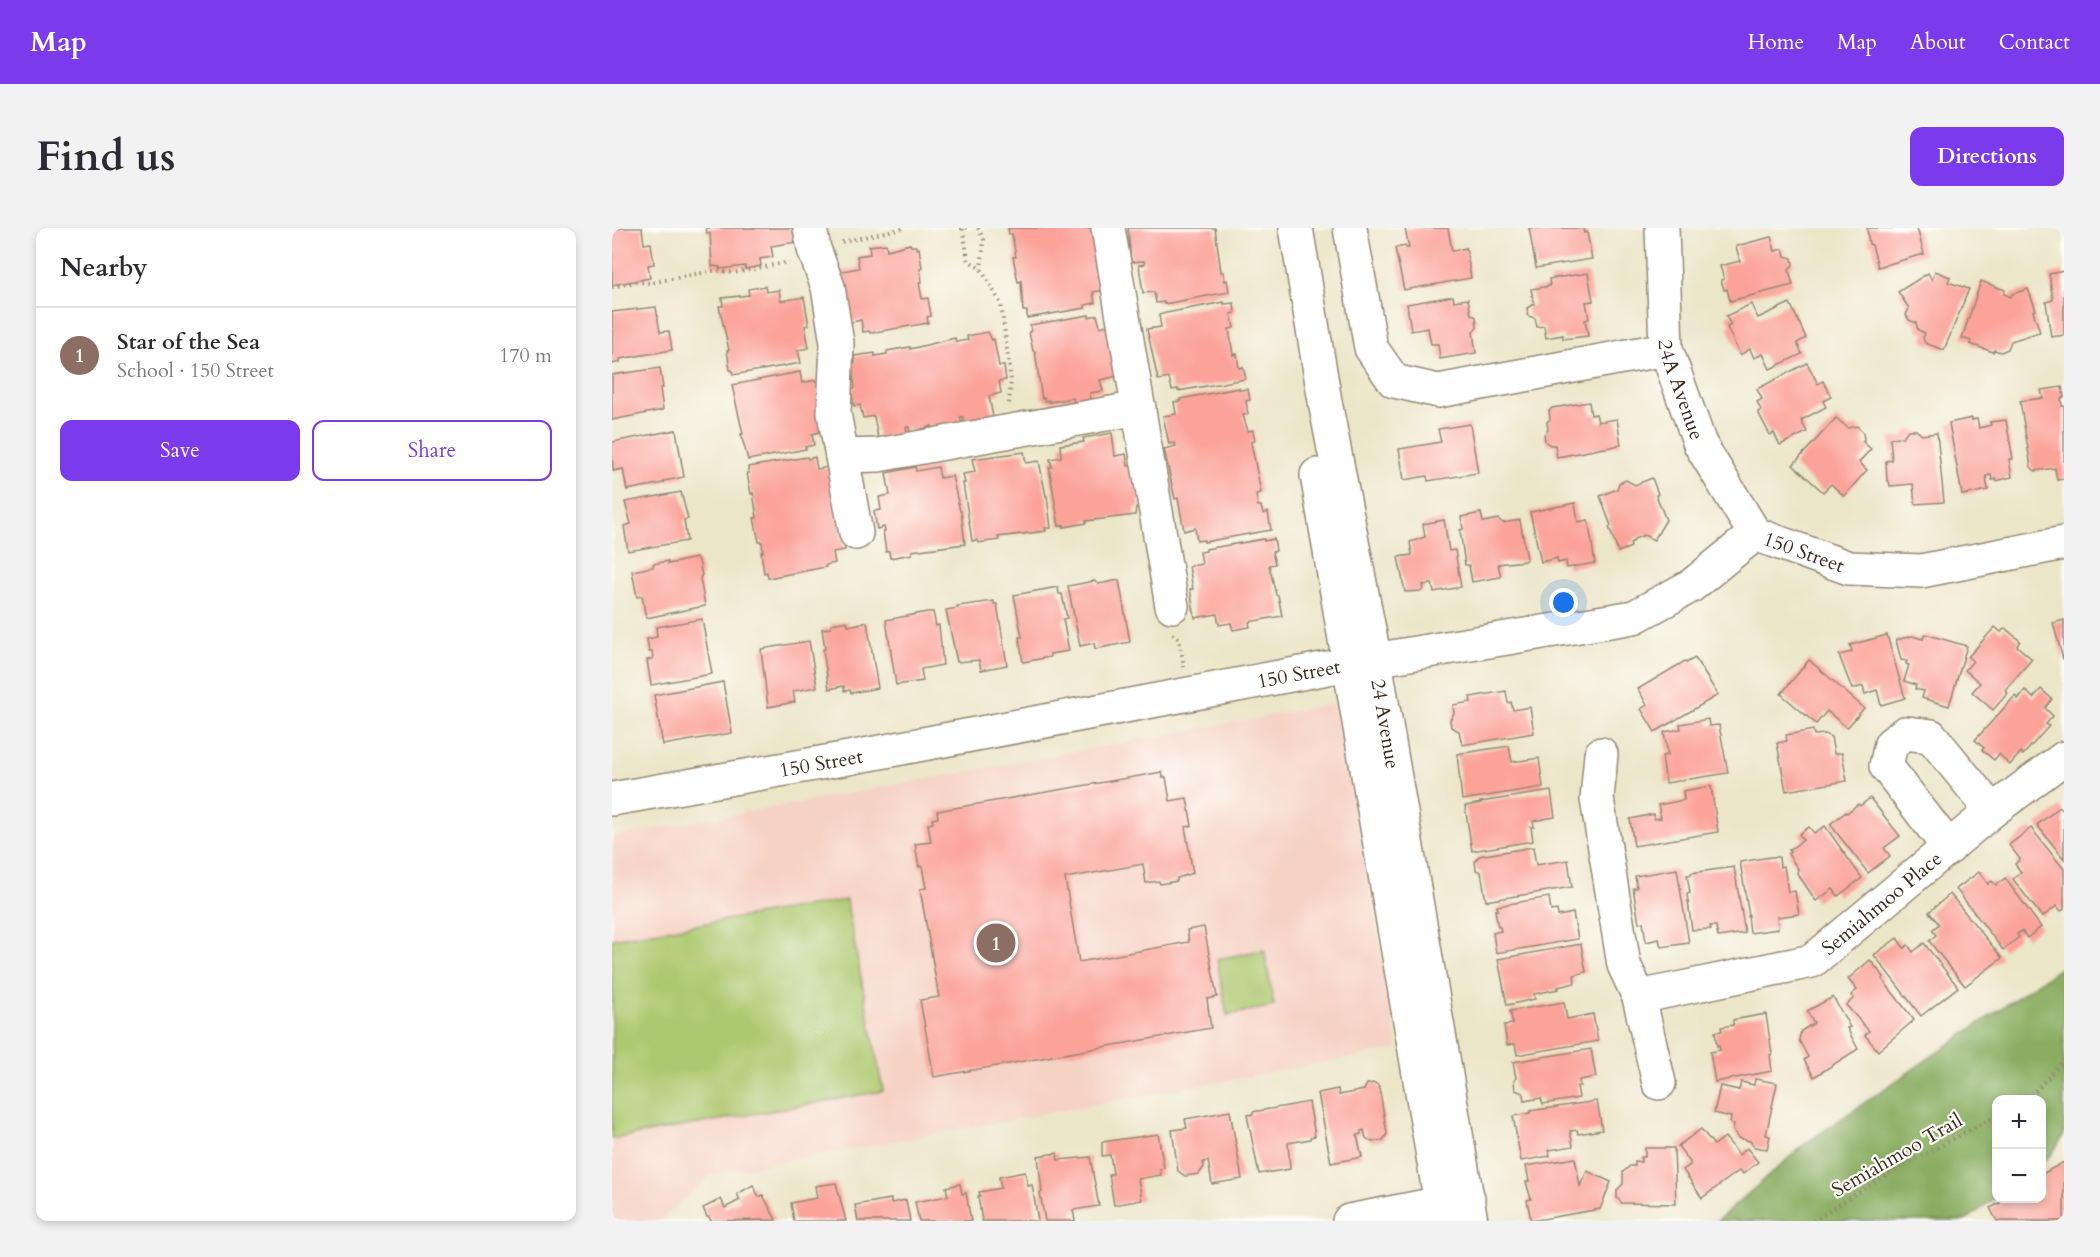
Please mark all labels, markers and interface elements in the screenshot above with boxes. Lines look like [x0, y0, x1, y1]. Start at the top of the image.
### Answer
text: Map [30, 23, 87, 61]
text: Home [1748, 28, 1804, 57]
text: Map [1837, 28, 1877, 57]
text: About [1910, 28, 1966, 57]
text: Contact [1999, 28, 2070, 57]
button: Directions [1910, 127, 2064, 186]
text: Find us [36, 128, 176, 185]
text: Nearby [60, 250, 148, 285]
text: Star of the Sea [117, 327, 260, 357]
street label: 24A Avenue [1652, 339, 1711, 443]
text: 1 [74, 342, 85, 369]
text: 170 m [499, 342, 552, 369]
text: School · 150 Street [117, 357, 274, 384]
button: Save [60, 420, 300, 481]
button: Share [312, 420, 552, 481]
street label: 150 Street [1760, 525, 1849, 579]
your location [1549, 588, 1578, 617]
street label: 150 Street [1255, 652, 1343, 695]
street label: 24 Avenue [1365, 677, 1407, 771]
street label: 150 Street [777, 742, 866, 783]
street label: Semiahmoo Place [1816, 845, 1947, 961]
pin: 1 [976, 920, 1016, 966]
map controls [1992, 1095, 2046, 1203]
button: + [1992, 1095, 2046, 1149]
street label: Semiahmoo Trail [1827, 1107, 1967, 1203]
button: − [1992, 1149, 2046, 1203]

